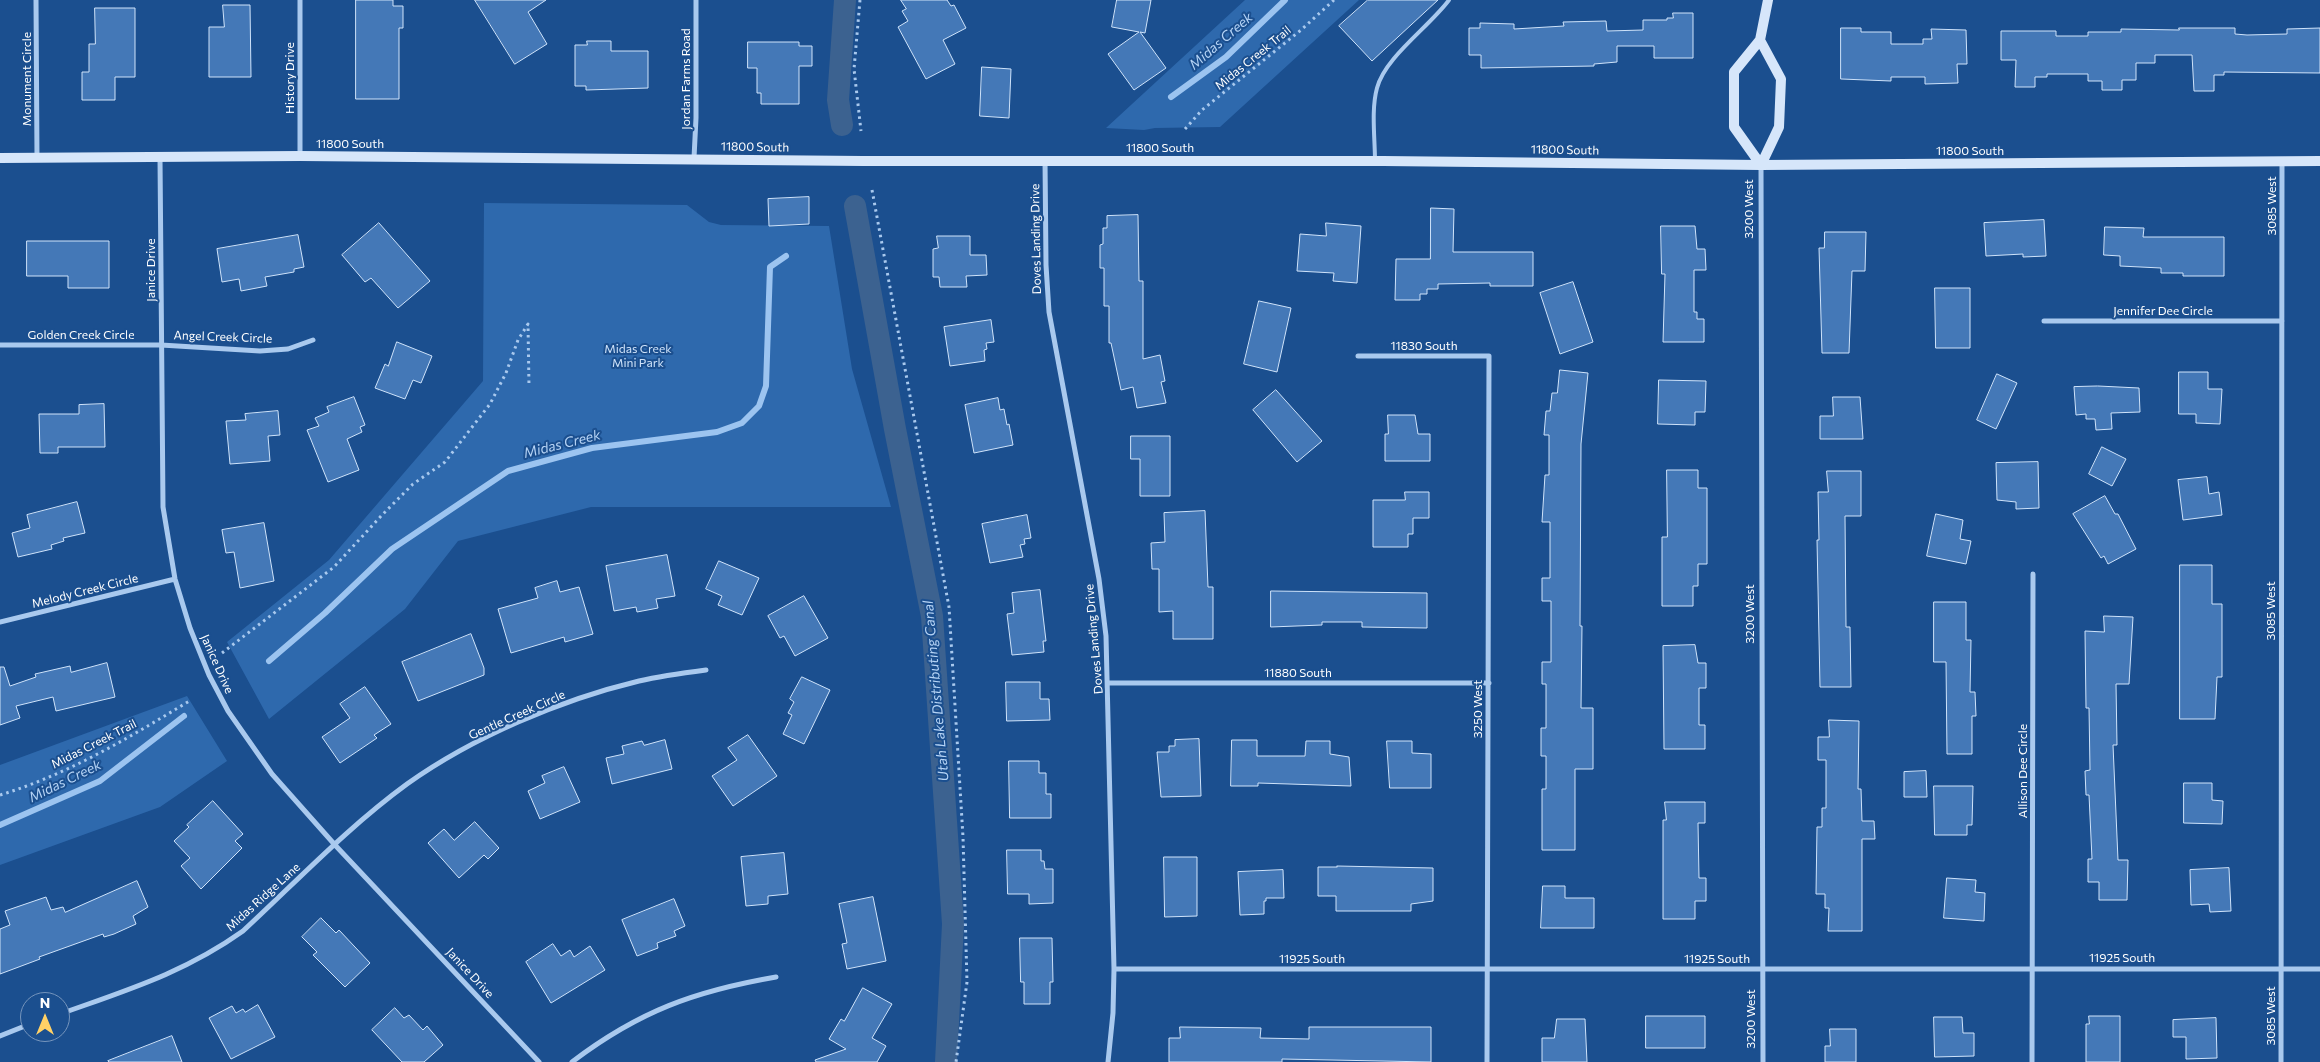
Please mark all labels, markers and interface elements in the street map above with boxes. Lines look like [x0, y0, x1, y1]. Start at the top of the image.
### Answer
water label: Midas Creek [1186, 9, 1256, 73]
street label: Midas Creek Trail [1212, 23, 1294, 93]
street label: Jordan Farms Road [679, 28, 693, 130]
street label: Monument Circle [20, 32, 34, 126]
street label: History Drive [283, 42, 297, 114]
street label: 11800 South [316, 137, 384, 151]
street label: 11800 South [721, 139, 789, 155]
street label: 11800 South [1126, 141, 1194, 155]
street label: 11800 South [1531, 142, 1599, 158]
street label: 11800 South [1936, 144, 2004, 158]
street label: 3085 West [2265, 176, 2279, 236]
street label: 3200 West [1742, 179, 1756, 239]
street label: Doves Landing Drive [1028, 184, 1044, 294]
street label: Janice Drive [144, 238, 158, 302]
street label: Jennifer Dee Circle [2113, 304, 2213, 318]
street label: Golden Creek Circle [28, 328, 134, 342]
street label: Angel Creek Circle [173, 328, 273, 346]
street label: 11830 South [1390, 339, 1458, 353]
park label: Midas Creek Mini Park [604, 342, 672, 370]
water label: Midas Creek [522, 426, 602, 462]
street label: Melody Creek Circle [30, 571, 140, 611]
street label: 3085 West [2264, 581, 2278, 641]
street label: Doves Landing Drive [1082, 583, 1106, 695]
street label: 3200 West [1743, 584, 1757, 644]
water label: Utah Lake Distributing Canal [920, 600, 952, 782]
street label: Janice Drive [198, 632, 236, 696]
street label: 11880 South [1264, 666, 1332, 680]
street label: 3250 West [1471, 680, 1485, 738]
street label: Gentle Creek Circle [467, 687, 567, 743]
street label: Midas Creek Trail [49, 716, 139, 772]
street label: Allison Dee Circle [2016, 724, 2030, 818]
water label: Midas Creek [26, 756, 104, 806]
street label: Midas Ridge Lane [223, 860, 303, 934]
street label: Janice Drive [443, 945, 497, 1001]
street label: 11925 South [2089, 951, 2155, 965]
street label: 11925 South [1279, 952, 1345, 966]
street label: 11925 South [1684, 952, 1750, 966]
street label: 3085 West [2264, 986, 2278, 1046]
street label: 3200 West [1744, 989, 1758, 1049]
north arrow [20, 992, 70, 1042]
text: N [40, 994, 50, 1011]

